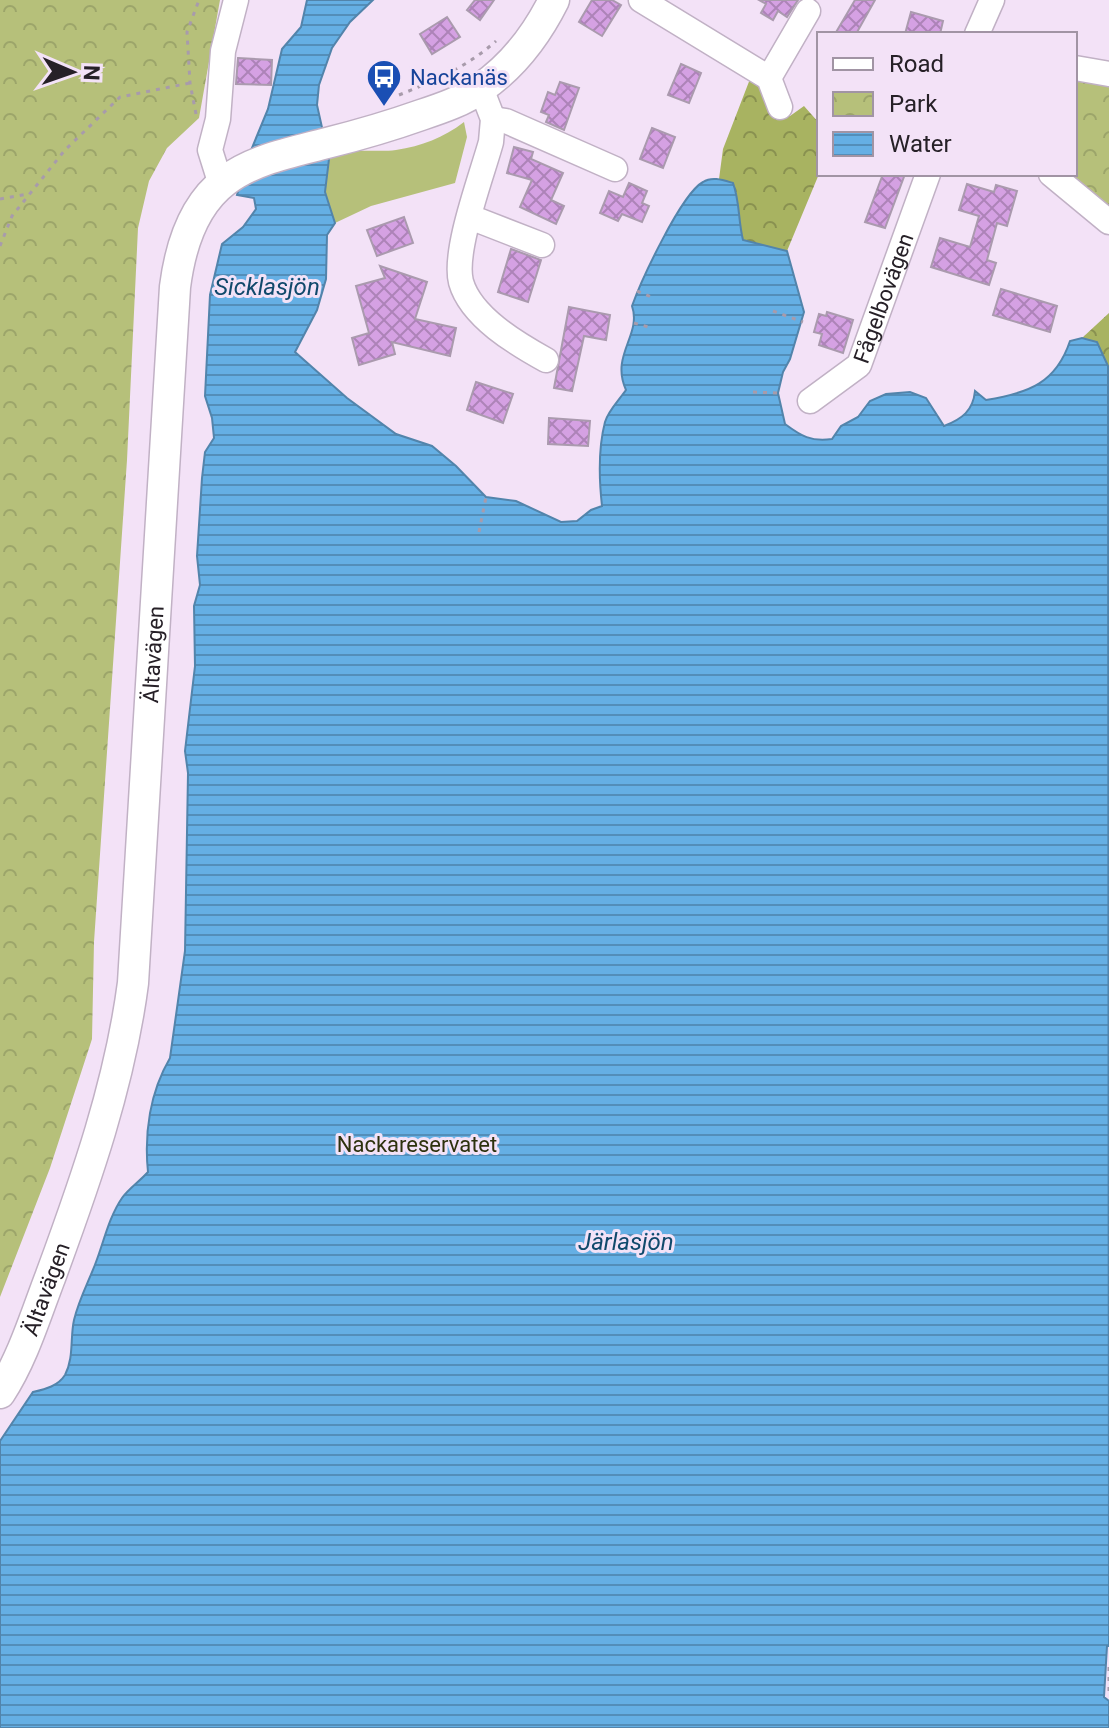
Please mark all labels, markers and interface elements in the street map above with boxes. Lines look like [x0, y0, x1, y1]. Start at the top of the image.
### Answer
north arrow [32, 32, 112, 112]
legend [817, 32, 1077, 176]
text: Road [889, 50, 944, 78]
bus stop icon: Nackanäs [365, 58, 403, 108]
text: N [79, 64, 104, 81]
place label: Nackanäs [410, 65, 508, 90]
text: Park [889, 90, 938, 118]
text: Water [889, 130, 952, 158]
street label: Fågelbovägen [849, 230, 919, 367]
water label: Sicklasjön [214, 273, 320, 301]
street label: Ältavägen [138, 605, 169, 704]
park label: Nackareservatet [337, 1132, 497, 1157]
water label: Järlasjön [578, 1228, 674, 1256]
street label: Ältavägen [18, 1239, 75, 1339]

